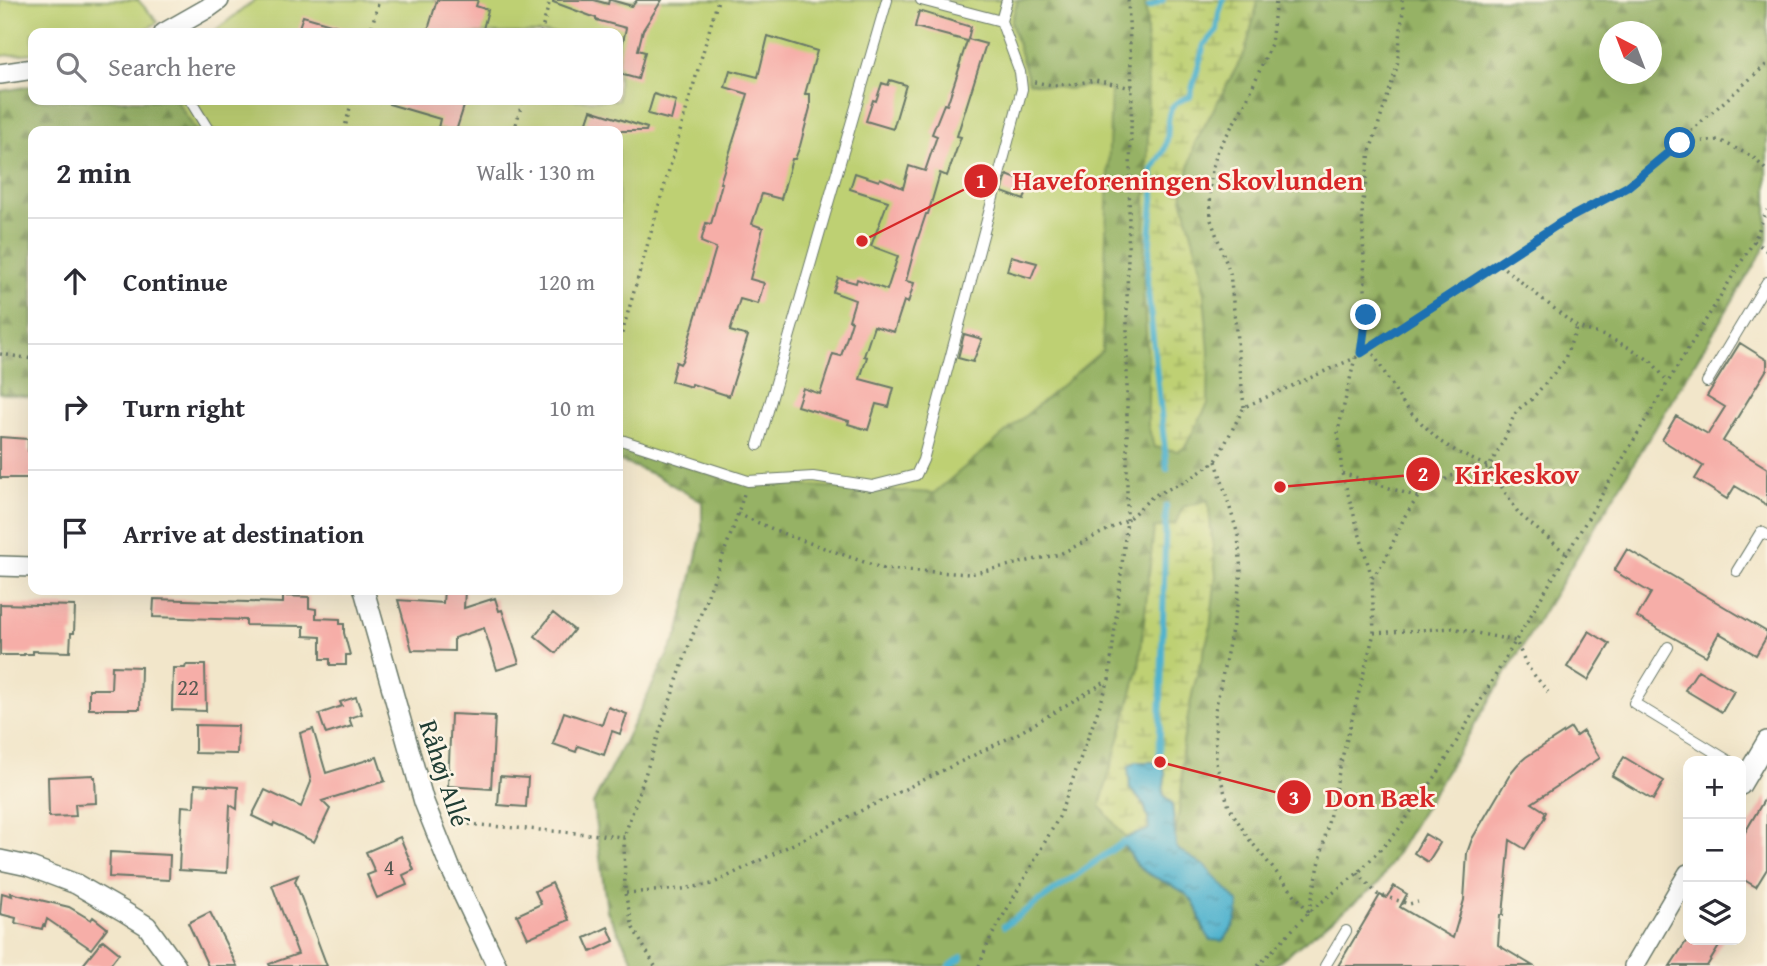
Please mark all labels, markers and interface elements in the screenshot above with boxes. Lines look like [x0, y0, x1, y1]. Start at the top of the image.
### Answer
north arrow [1599, 21, 1662, 84]
search box [28, 28, 623, 105]
text: Search here [108, 47, 236, 86]
icon: search [52, 48, 90, 86]
route start [1664, 127, 1695, 158]
text: 2 min [56, 150, 131, 194]
text: Walk · 130 m [476, 155, 595, 188]
callout: Haveforeningen Skovlunden [964, 156, 1378, 205]
text: Haveforeningen Skovlunden [1012, 159, 1364, 200]
text: 1 [976, 165, 986, 196]
icon: ahead [56, 262, 94, 300]
text: Continue [123, 262, 228, 301]
text: 120 m [538, 265, 595, 298]
route end [1350, 299, 1381, 330]
icon: right [56, 388, 94, 426]
text: Turn right [123, 388, 245, 427]
text: 10 m [549, 391, 595, 424]
callout: Kirkeskov [1406, 449, 1593, 498]
text: Kirkeskov [1455, 453, 1580, 494]
text: 2 [1418, 458, 1428, 489]
icon: arrive [56, 514, 94, 552]
text: Arrive at destination [123, 514, 364, 553]
house number: 22 [177, 670, 199, 703]
street label: Råhøj Allé [409, 714, 481, 832]
map controls [1683, 756, 1746, 945]
button: + [1683, 756, 1746, 819]
callout: Don Bæk [1276, 773, 1449, 822]
text: Don Bæk [1325, 776, 1436, 817]
text: 3 [1289, 782, 1299, 813]
button: − [1683, 819, 1746, 882]
house number: 4 [383, 850, 395, 883]
button: layers [1683, 882, 1746, 945]

